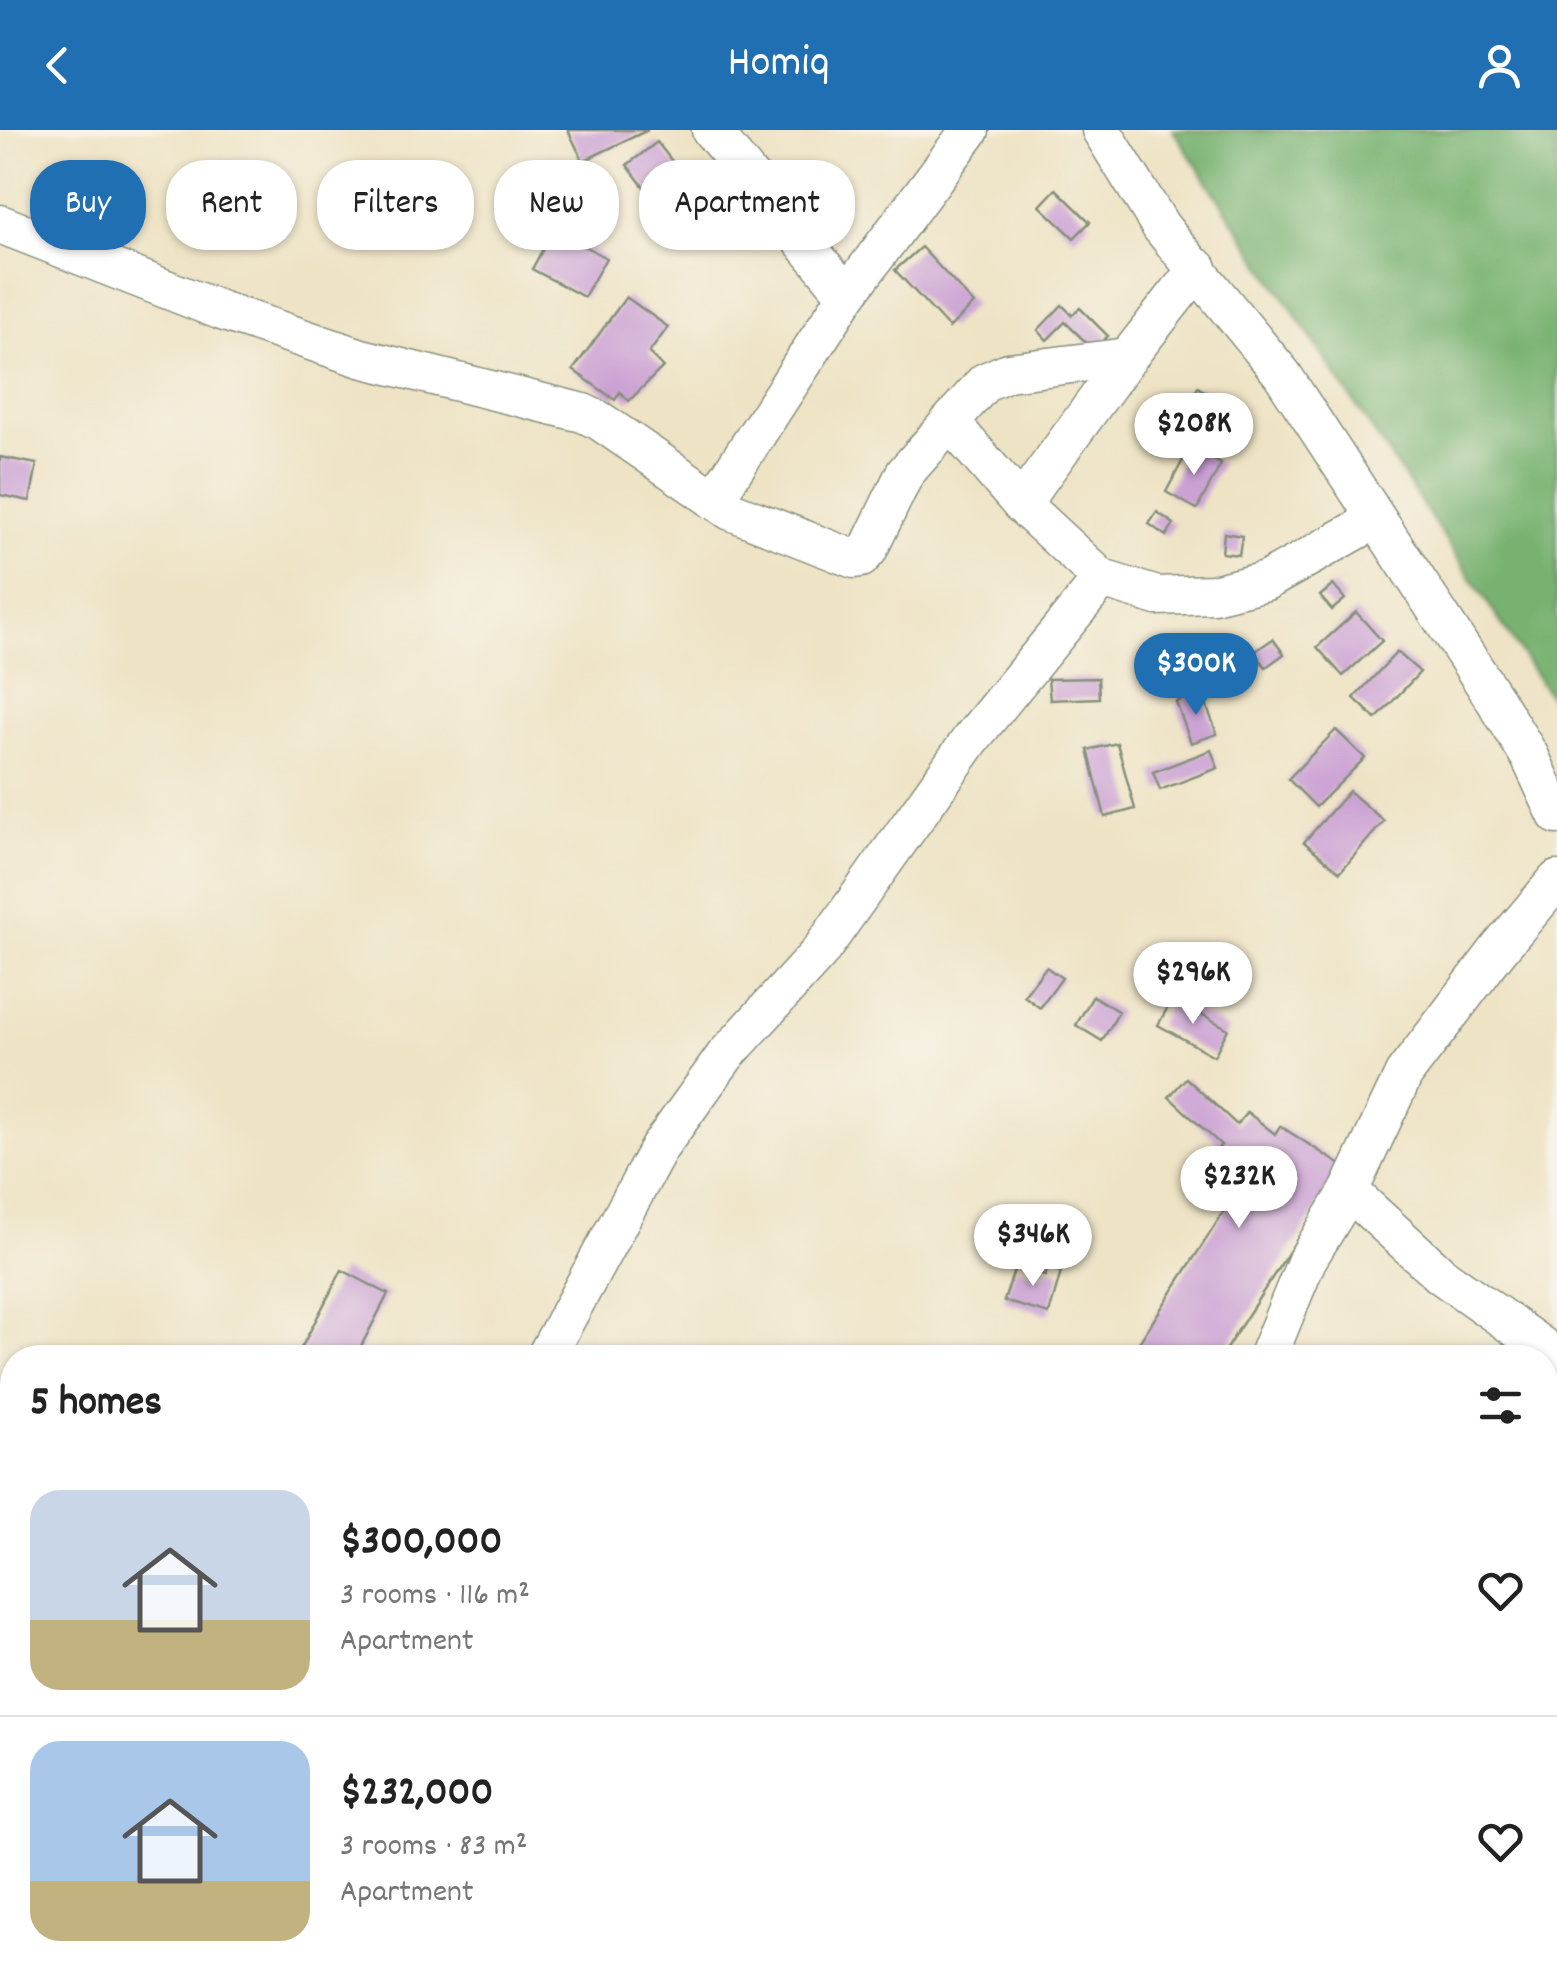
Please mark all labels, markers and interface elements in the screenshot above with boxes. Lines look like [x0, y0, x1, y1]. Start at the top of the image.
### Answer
text: Homiq [727, 33, 830, 97]
icon: back [30, 38, 85, 93]
icon: person [1472, 38, 1527, 93]
chip: Buy [30, 160, 146, 250]
chip: Rent [166, 160, 297, 250]
chip: Filters [317, 160, 474, 250]
chip: New [494, 160, 619, 250]
chip: Apartment [639, 160, 855, 250]
pin: $208K [1124, 393, 1264, 478]
text: $208K [1156, 402, 1232, 448]
pin: $300K [1126, 633, 1266, 718]
text: $300K [1156, 642, 1236, 688]
pin: $296K [1123, 942, 1263, 1027]
text: $296K [1155, 951, 1231, 997]
pin: $232K [1169, 1146, 1309, 1231]
text: $232K [1202, 1155, 1276, 1201]
pin: $346K [963, 1204, 1103, 1289]
text: $346K [996, 1213, 1070, 1259]
text: 5 homes [30, 1375, 162, 1435]
icon: filters [1473, 1378, 1528, 1433]
text: $300,000 [340, 1514, 502, 1574]
icon: home [110, 1530, 230, 1650]
icon: heart [1473, 1563, 1528, 1618]
text: 3 rooms · 116 m² [340, 1574, 530, 1620]
text: Apartment [340, 1620, 474, 1666]
text: $232,000 [340, 1765, 493, 1825]
icon: home [110, 1781, 230, 1901]
icon: heart [1473, 1814, 1528, 1869]
text: 3 rooms · 83 m² [340, 1825, 527, 1871]
text: Apartment [340, 1871, 474, 1917]

